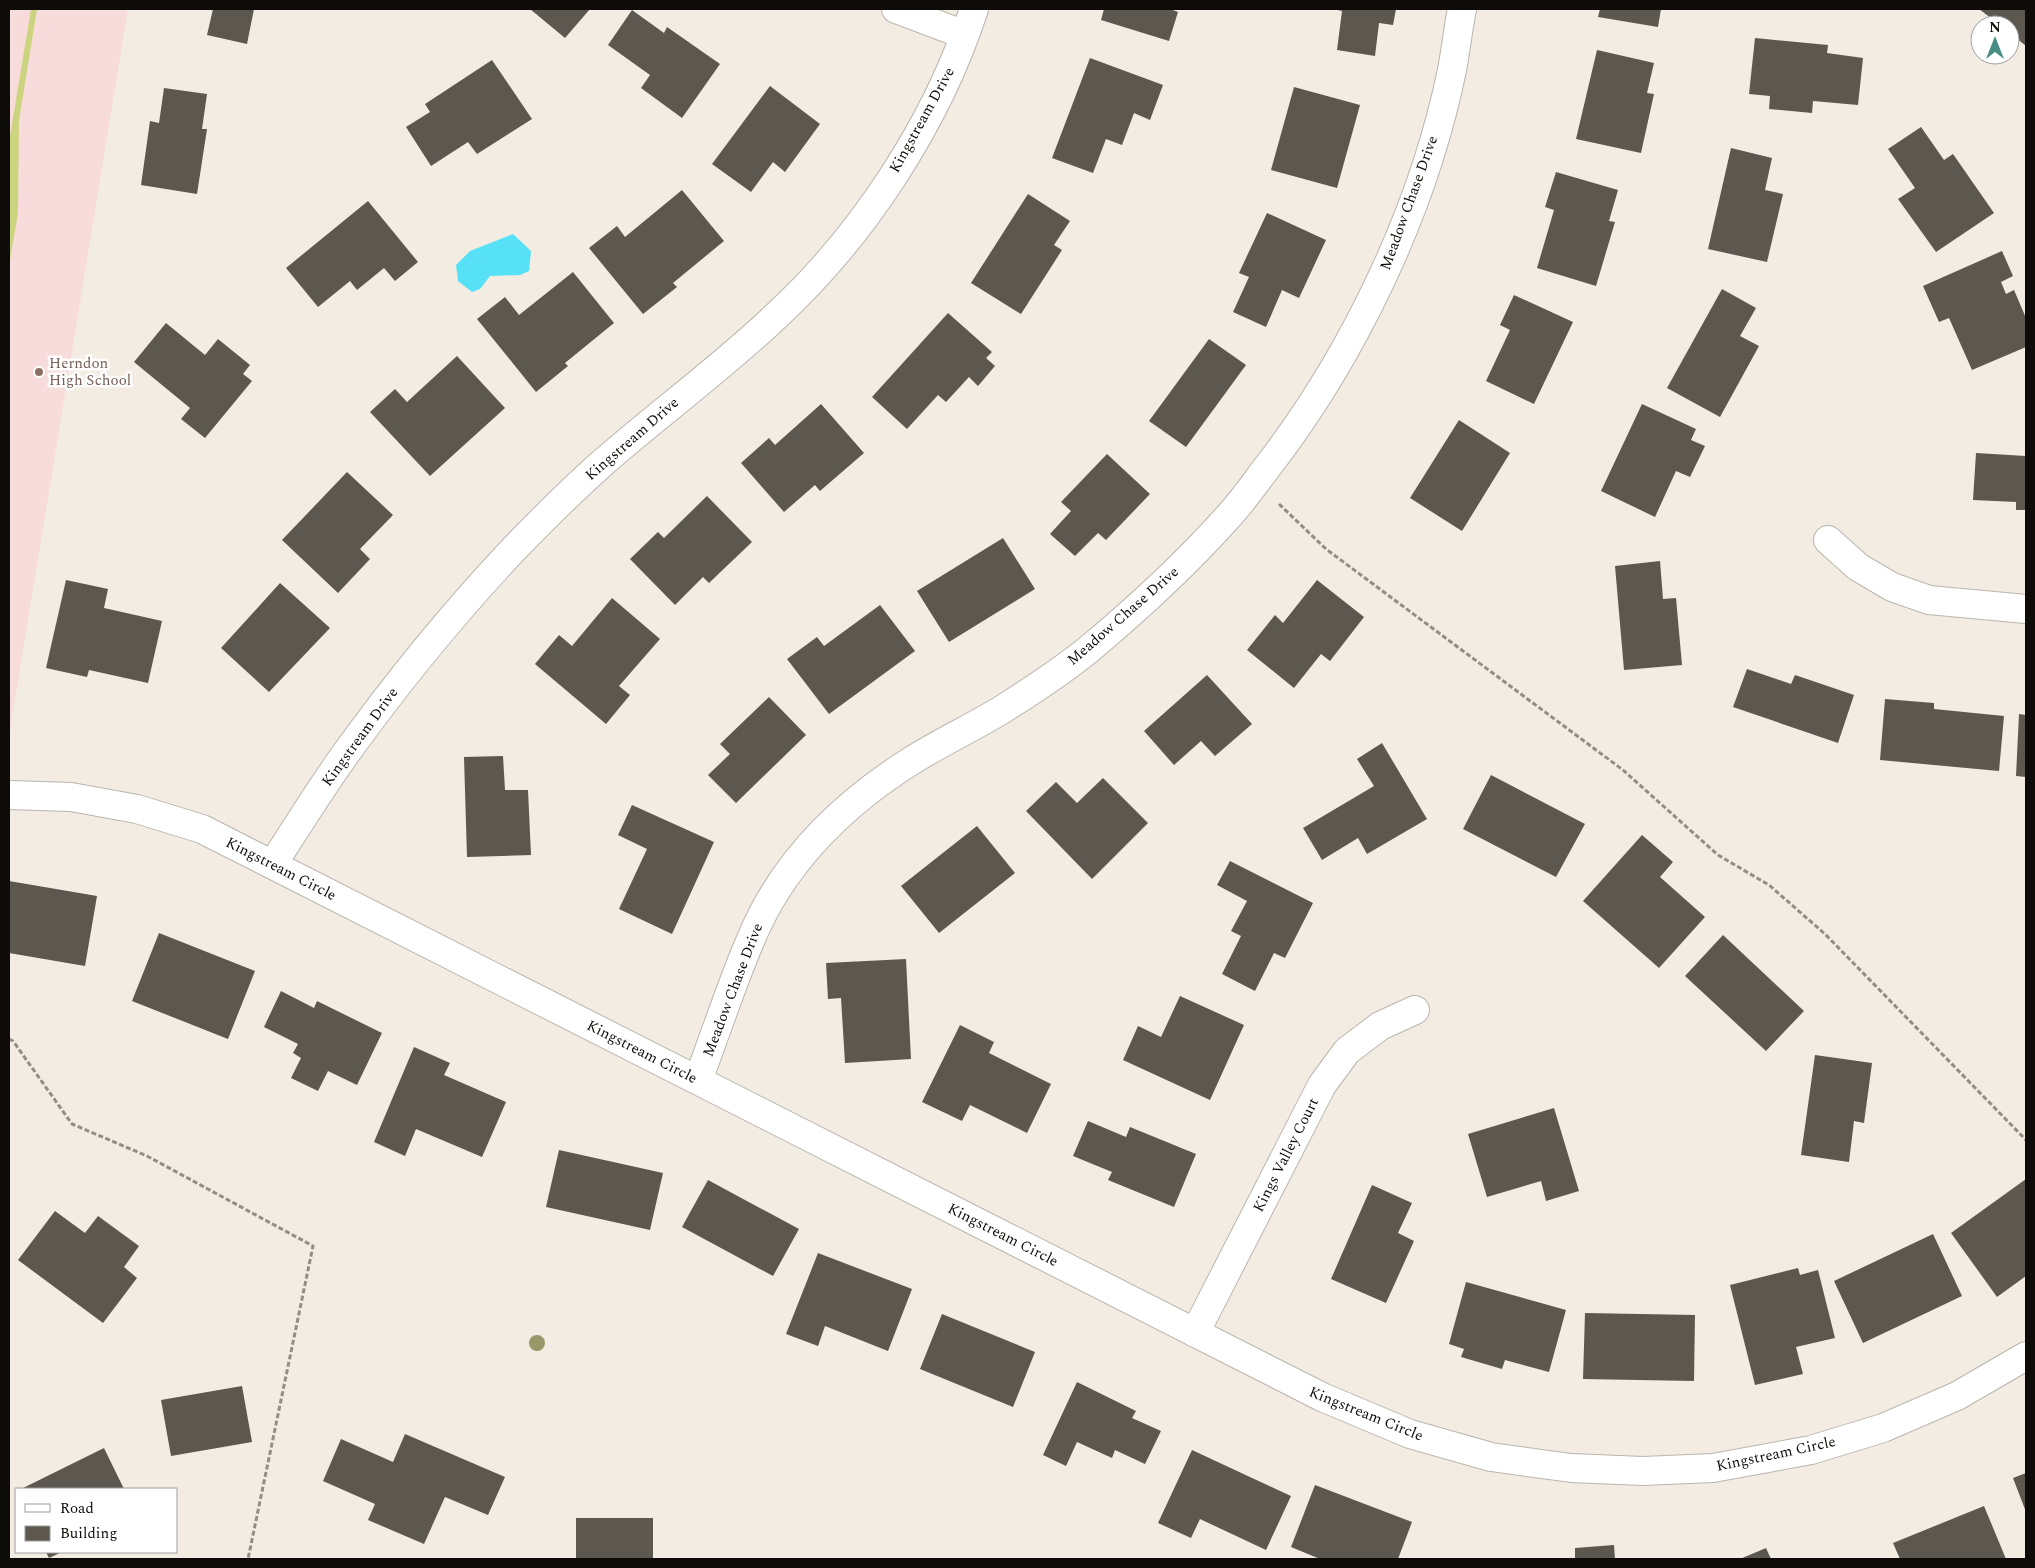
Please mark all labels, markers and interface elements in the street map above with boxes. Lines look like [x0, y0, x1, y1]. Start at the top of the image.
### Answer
north arrow [1970, 15, 2020, 65]
text: N [1989, 17, 2001, 38]
street label: Kingstream Drive [883, 63, 961, 177]
street label: Meadow Chase Drive [1374, 132, 1444, 274]
place label: Herndon High School [49, 352, 131, 392]
marker: Herndon High School [33, 366, 45, 378]
street label: Kingstream Drive [580, 392, 684, 486]
street label: Meadow Chase Drive [1062, 561, 1184, 671]
street label: Kingstream Drive [316, 683, 404, 791]
street label: Kingstream Circle [222, 831, 340, 907]
street label: Meadow Chase Drive [697, 920, 769, 1060]
street label: Kingstream Circle [583, 1014, 701, 1090]
street label: Kings Valley Court [1247, 1094, 1325, 1216]
street label: Kingstream Circle [944, 1197, 1062, 1273]
street label: Kingstream Circle [1305, 1381, 1427, 1447]
street label: Kingstream Circle [1714, 1430, 1838, 1478]
legend [15, 1488, 178, 1553]
text: Road [60, 1497, 94, 1520]
text: Building [60, 1522, 117, 1545]

